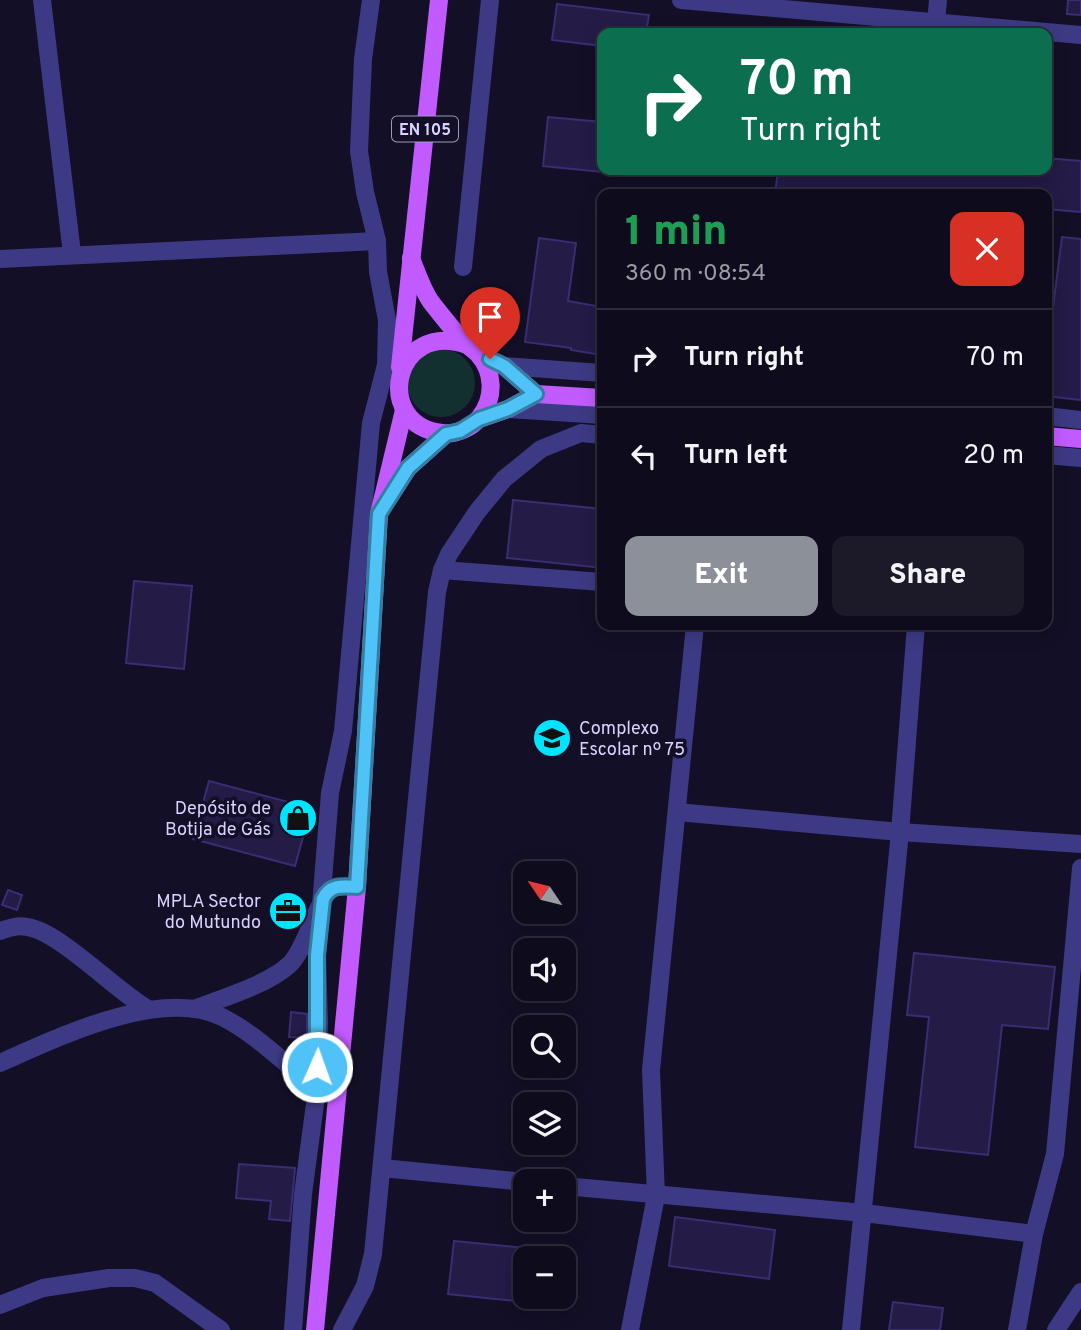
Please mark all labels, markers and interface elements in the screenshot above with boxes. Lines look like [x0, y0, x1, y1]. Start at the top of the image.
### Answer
text: 70 m [740, 51, 854, 113]
icon: right [625, 56, 716, 147]
text: Turn right [740, 112, 882, 152]
road number: EN 105 [392, 116, 458, 141]
text: 1 min [625, 207, 728, 260]
button: close [950, 212, 1024, 286]
text: 360 m · 08:54 [625, 260, 766, 289]
pin [460, 287, 520, 359]
icon: arrive [471, 298, 509, 336]
icon: right [625, 339, 663, 377]
text: Turn right [684, 342, 804, 375]
text: 70 m [966, 342, 1024, 375]
icon: left [625, 437, 663, 475]
text: Turn left [684, 440, 788, 473]
text: 20 m [963, 440, 1024, 473]
button: Exit [625, 536, 818, 616]
button: Share [832, 536, 1024, 616]
school or university icon: Complexo Escolar nº 75 [531, 717, 573, 759]
place label: Complexo Escolar nº 75 [579, 718, 685, 762]
shop icon: Depósito de Botija de Gás [277, 797, 319, 839]
place label: Depósito de Botija de Gás [165, 798, 271, 842]
north arrow [513, 861, 576, 924]
map controls [513, 861, 576, 1309]
office icon: MPLA Sector do Mutundo [267, 890, 309, 932]
place label: MPLA Sector do Mutundo [156, 891, 261, 935]
button: sound [513, 938, 576, 1001]
button: search [513, 1015, 576, 1078]
position arrow [280, 1030, 354, 1104]
button: layers [513, 1092, 576, 1155]
button: + [513, 1169, 576, 1232]
button: − [513, 1246, 576, 1309]

